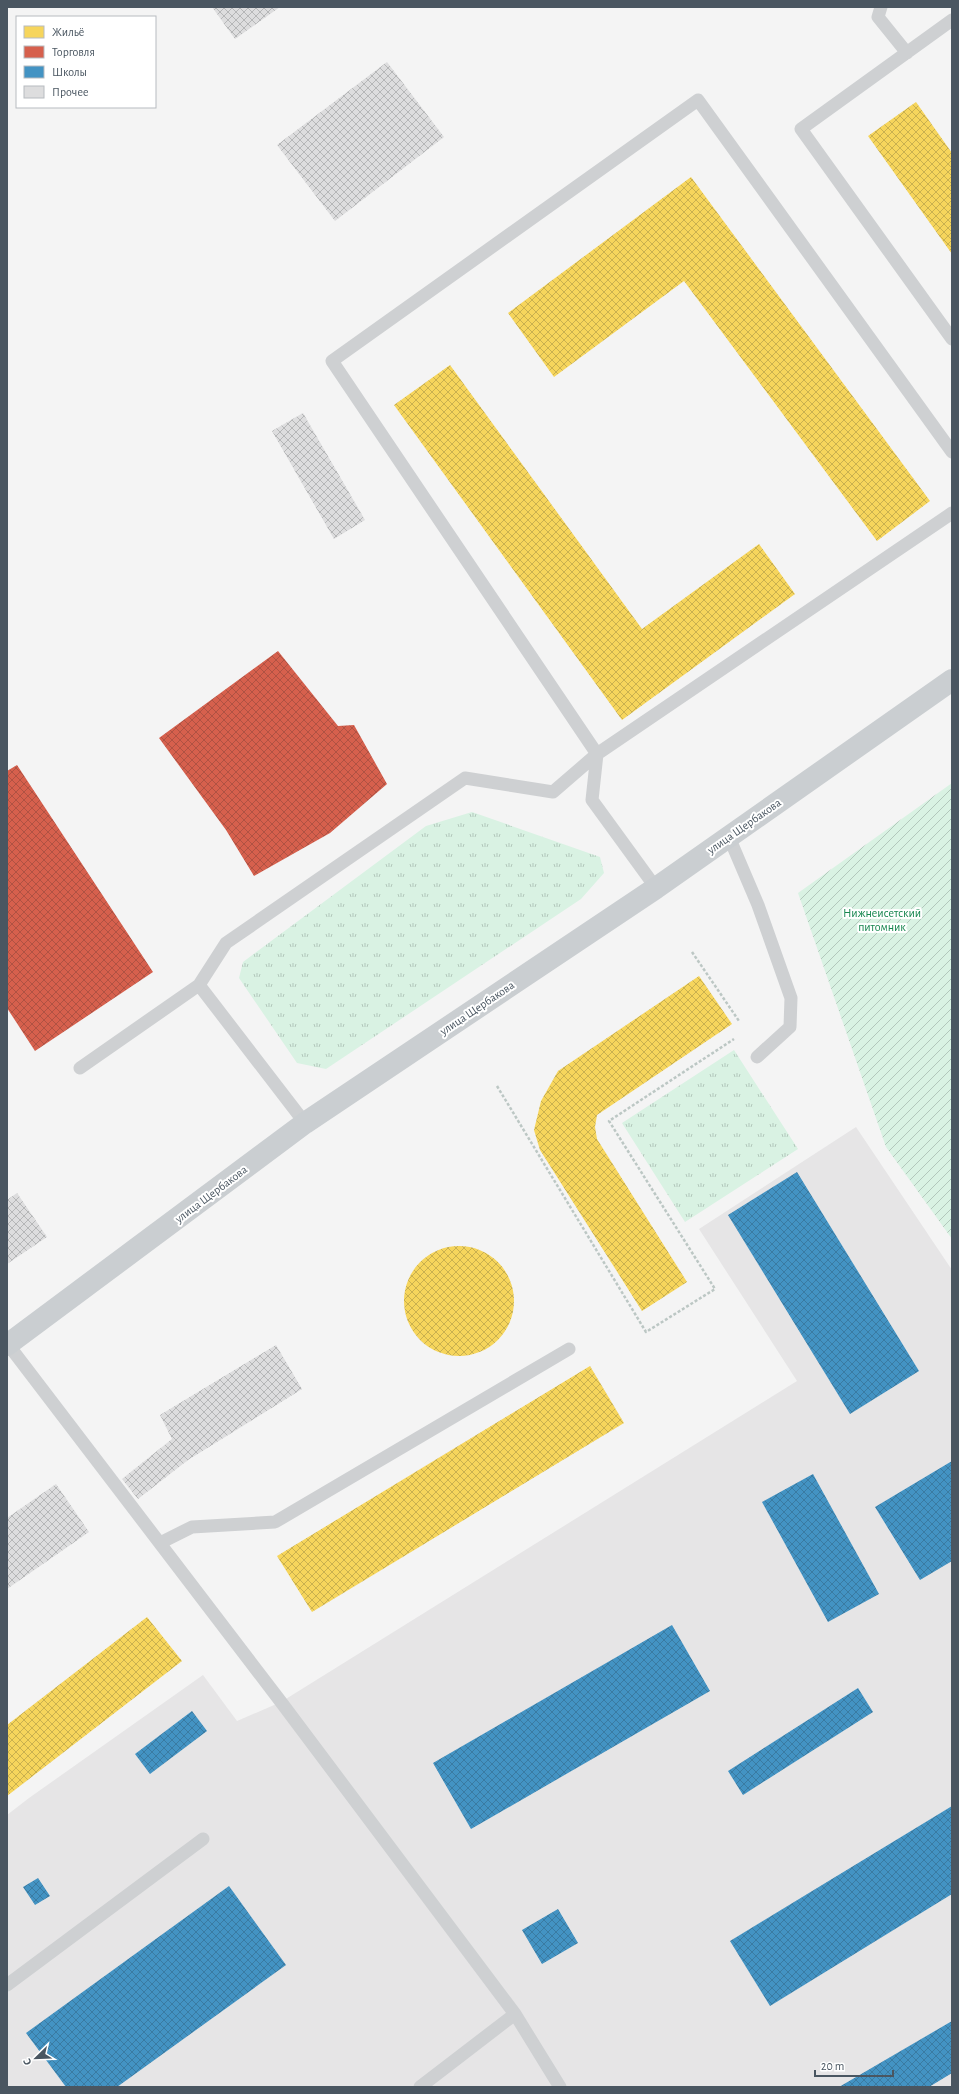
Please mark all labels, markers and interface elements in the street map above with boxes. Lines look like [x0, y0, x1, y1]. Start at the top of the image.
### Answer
legend [16, 16, 156, 108]
text: Жильё [52, 26, 84, 38]
text: Торговля [52, 46, 95, 58]
text: Школы [52, 66, 87, 78]
text: Прочее [52, 86, 88, 98]
street label: улица Щербакова [704, 796, 784, 857]
park label: Нижнеисетский питомник [843, 907, 921, 933]
street label: улица Щербакова [437, 978, 517, 1039]
street label: улица Щербакова [172, 1163, 250, 1226]
north arrow [16, 2038, 56, 2078]
scale bar [815, 2052, 893, 2078]
text: С [21, 2057, 34, 2067]
text: 20 m [821, 2060, 844, 2072]

